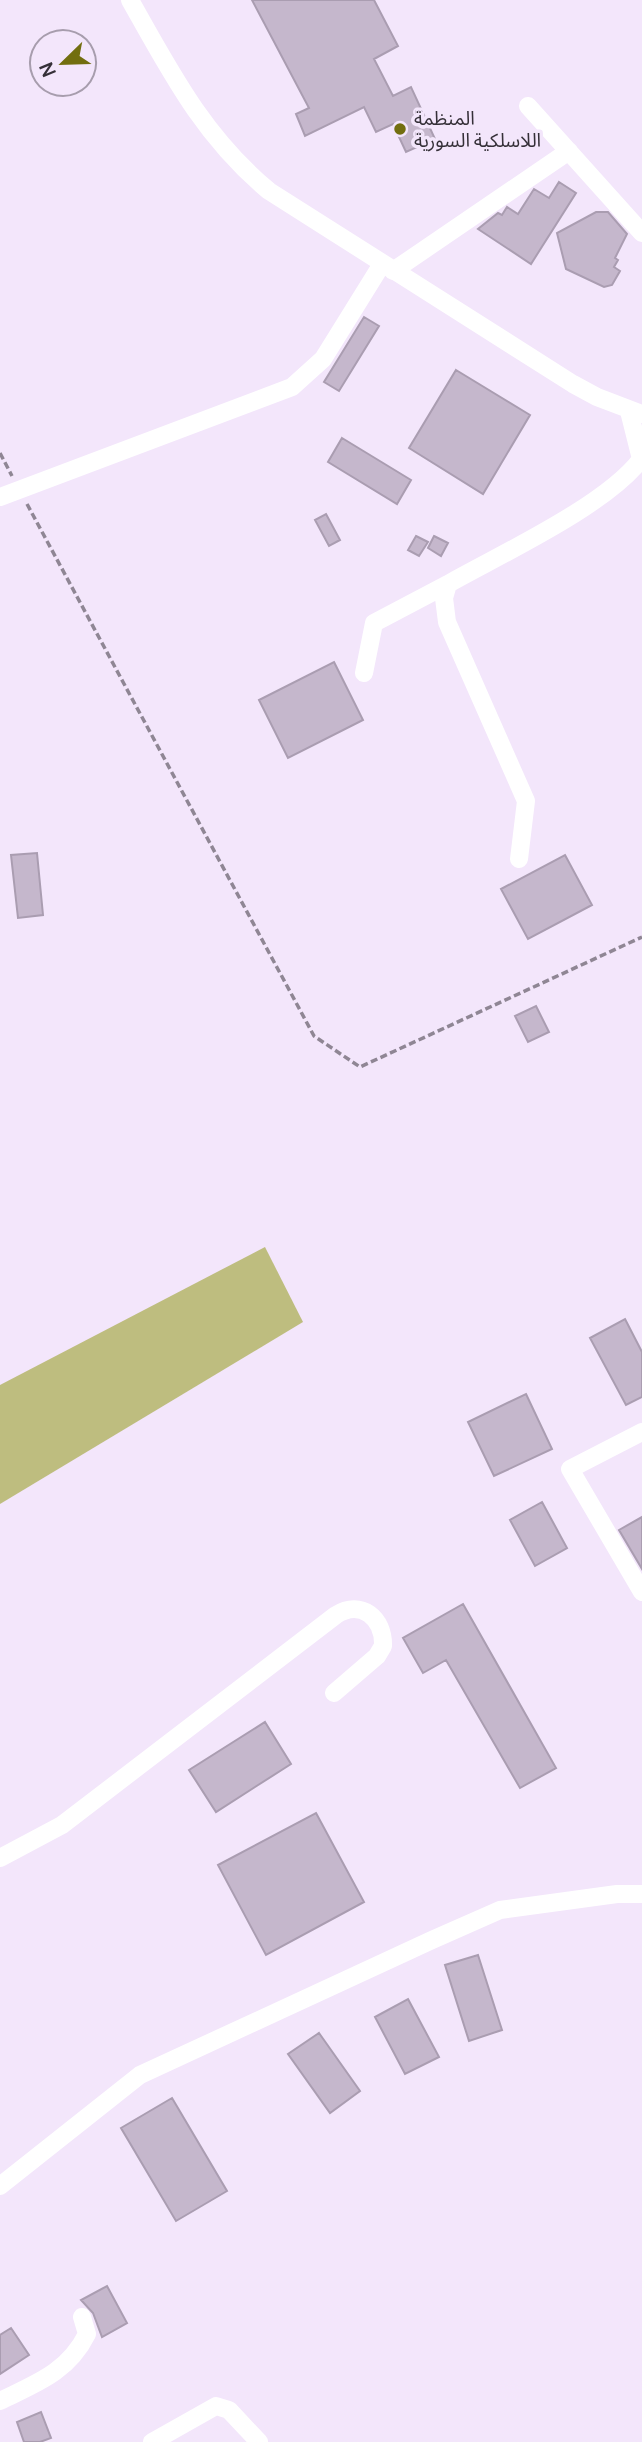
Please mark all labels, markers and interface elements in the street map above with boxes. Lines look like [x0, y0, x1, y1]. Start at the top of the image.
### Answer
north arrow [28, 28, 98, 98]
text: N [33, 58, 62, 81]
place label: المنظمة اللاسلكية السورية [414, 105, 541, 153]
marker: المنظمة اللاسلكية السورية [392, 121, 408, 137]

